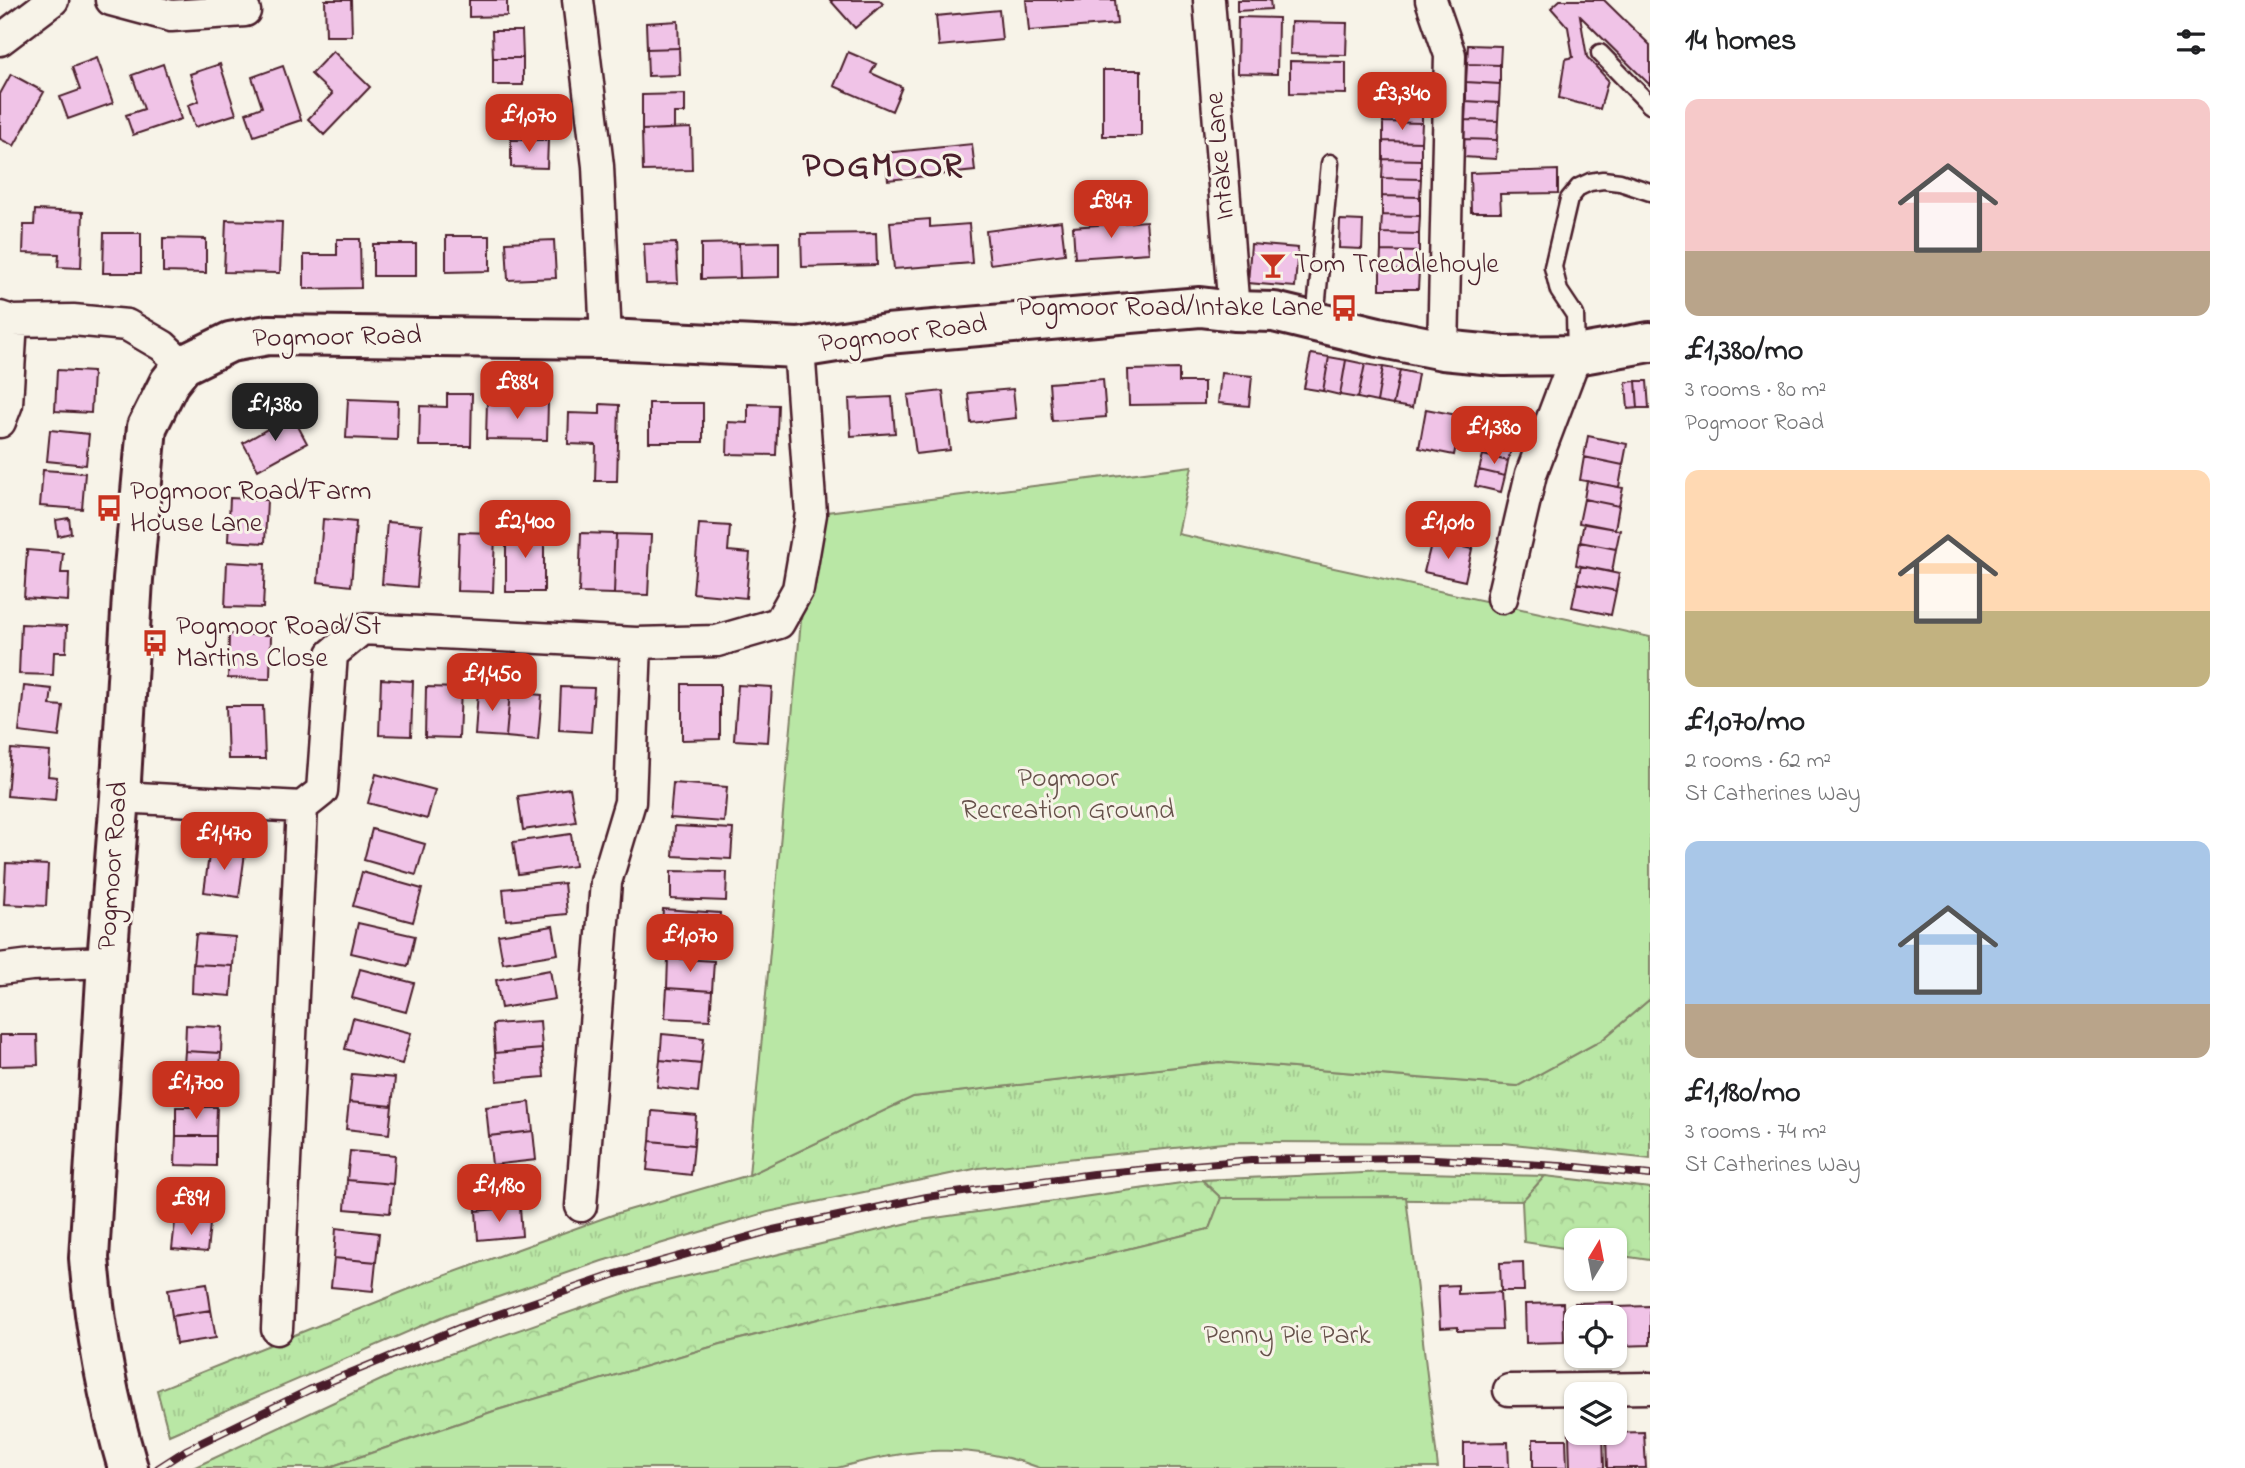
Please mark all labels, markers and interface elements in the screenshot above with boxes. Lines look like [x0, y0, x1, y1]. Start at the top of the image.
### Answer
text: 14 homes [1685, 20, 1796, 64]
icon: filters [2172, 23, 2210, 61]
pin: £3,340 [1345, 72, 1459, 132]
text: £3,340 [1374, 78, 1430, 111]
street label: Intake Lane [1195, 90, 1247, 222]
pin: £1,070 [472, 94, 586, 154]
text: £1,070 [501, 100, 557, 133]
district label: POGMOOR [802, 142, 964, 193]
icon: home [1885, 145, 2011, 271]
pin: £847 [1070, 180, 1152, 240]
text: £847 [1090, 186, 1132, 219]
place label: Tom Treddlehoyle [1294, 245, 1499, 286]
bar icon: Tom Treddlehoyle [1258, 250, 1288, 280]
place label: Pogmoor Road/Intake Lane [1017, 288, 1323, 329]
bus stop icon: Pogmoor Road/Intake Lane [1329, 293, 1359, 323]
street label: Pogmoor Road [817, 304, 990, 366]
street label: Pogmoor Road [252, 316, 422, 360]
text: £1,380/mo [1685, 330, 1803, 374]
pin: £884 [476, 362, 558, 421]
text: £884 [496, 367, 538, 400]
text: 3 rooms · 80 m² [1685, 374, 1826, 407]
pin: £1,380 [218, 384, 332, 443]
text: £1,380 [248, 389, 302, 422]
pin: £1,380 [1437, 406, 1551, 466]
text: Pogmoor Road [1685, 407, 1824, 440]
text: £1,380 [1467, 412, 1521, 445]
place label: Pogmoor Road/Farm House Lane [130, 472, 371, 545]
bus stop icon: Pogmoor Road/Farm House Lane [94, 493, 124, 523]
pin: £2,400 [468, 500, 582, 560]
pin: £1,010 [1391, 502, 1505, 561]
text: £2,400 [495, 506, 555, 539]
text: £1,010 [1422, 507, 1474, 540]
icon: home [1885, 516, 2011, 642]
place label: Pogmoor Road/St Martins Close [176, 607, 381, 680]
bus stop icon: Pogmoor Road/St Martins Close [140, 628, 170, 658]
pin: £1,450 [435, 654, 549, 713]
text: £1,450 [463, 659, 521, 692]
text: £1,070/mo [1685, 701, 1805, 745]
text: 2 rooms · 62 m² [1685, 745, 1831, 778]
park label: Pogmoor Recreation Ground [962, 759, 1175, 832]
text: St Catherines Way [1685, 778, 1861, 811]
street label: Pogmoor Road [88, 780, 140, 952]
pin: £1,470 [167, 812, 281, 872]
text: £1,470 [197, 818, 251, 851]
icon: home [1885, 887, 2011, 1013]
pin: £1,070 [633, 914, 747, 974]
text: £1,070 [662, 920, 718, 953]
pin: £1,700 [139, 1062, 253, 1121]
text: £1,700 [168, 1067, 224, 1100]
text: £1,180/mo [1685, 1072, 1801, 1116]
text: 3 rooms · 74 m² [1685, 1116, 1827, 1149]
text: St Catherines Way [1685, 1149, 1861, 1182]
pin: £1,180 [442, 1164, 556, 1224]
text: £1,180 [473, 1170, 525, 1203]
pin: £891 [150, 1178, 232, 1237]
text: £891 [172, 1183, 210, 1216]
north arrow [1564, 1228, 1628, 1292]
map controls [1564, 1228, 1627, 1445]
button: locate [1564, 1305, 1627, 1368]
park label: Penny Pie Park [1204, 1316, 1371, 1357]
button: layers [1564, 1382, 1627, 1445]

